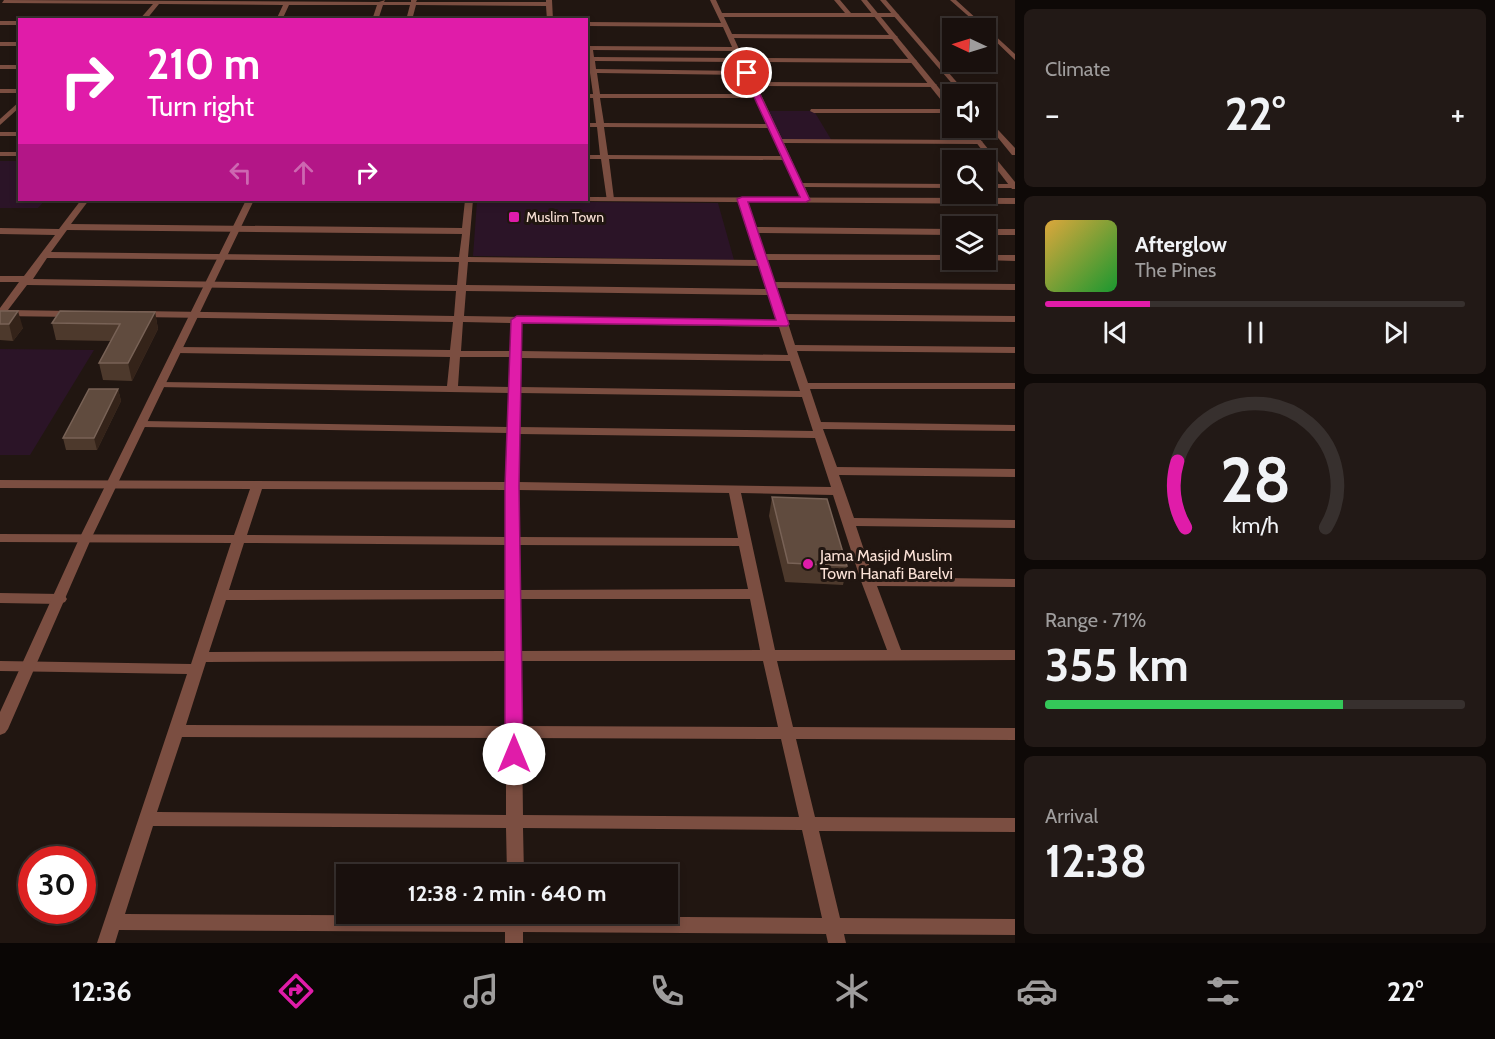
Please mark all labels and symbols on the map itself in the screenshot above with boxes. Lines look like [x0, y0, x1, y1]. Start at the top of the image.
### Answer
north arrow [942, 18, 996, 72]
pin [721, 47, 772, 98]
place label: Muslim Town [526, 208, 604, 226]
marker: Muslim Town [507, 210, 521, 224]
place label: Jama Masjid Muslim Town Hanafi Barelvi [819, 546, 953, 583]
marker: Jama Masjid Muslim Town Hanafi Barelvi [801, 557, 815, 571]
position arrow [482, 722, 546, 786]
speed limit sign: 30 [18, 846, 96, 924]

